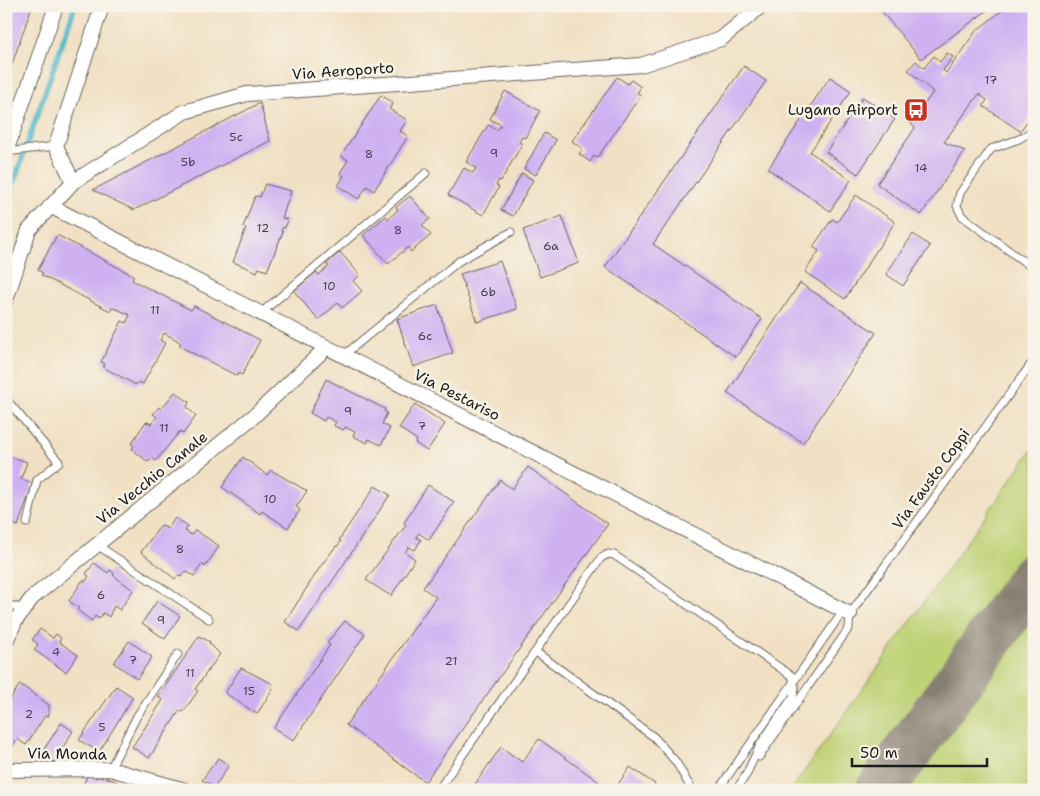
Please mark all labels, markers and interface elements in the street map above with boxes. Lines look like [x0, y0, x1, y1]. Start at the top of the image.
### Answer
street label: Via Aeroporto [291, 57, 395, 85]
house number: 17 [985, 72, 997, 88]
bus stop icon: Lugano Airport [903, 97, 929, 123]
place label: Lugano Airport [788, 100, 898, 120]
house number: 5c [229, 129, 243, 145]
house number: 9 [490, 145, 498, 161]
house number: 8 [365, 146, 373, 162]
house number: 5b [181, 154, 195, 170]
house number: 14 [915, 160, 927, 176]
house number: 12 [257, 220, 269, 236]
house number: 8 [394, 222, 402, 238]
house number: 6a [543, 238, 559, 254]
house number: 10 [322, 278, 336, 294]
house number: 6b [480, 284, 496, 300]
house number: 11 [150, 302, 160, 318]
house number: 6c [418, 328, 432, 344]
street label: Via Pestariso [411, 365, 503, 425]
house number: 9 [344, 403, 352, 419]
house number: 7 [418, 418, 426, 434]
house number: 11 [159, 420, 169, 436]
street label: Via Fausto Coppi [888, 424, 974, 534]
street label: Via Vecchio Canale [92, 427, 212, 529]
house number: 10 [263, 491, 277, 507]
house number: 8 [176, 541, 184, 557]
house number: 6 [97, 587, 105, 603]
house number: 9 [157, 612, 165, 628]
house number: 4 [52, 644, 60, 660]
house number: 7 [129, 652, 137, 668]
house number: 21 [445, 653, 457, 669]
house number: 11 [185, 665, 195, 681]
house number: 15 [243, 683, 255, 699]
house number: 2 [25, 706, 33, 722]
house number: 5 [98, 719, 106, 735]
scale bar [852, 736, 988, 768]
street label: Via Monda [27, 743, 108, 765]
text: 50 m [860, 743, 898, 763]

